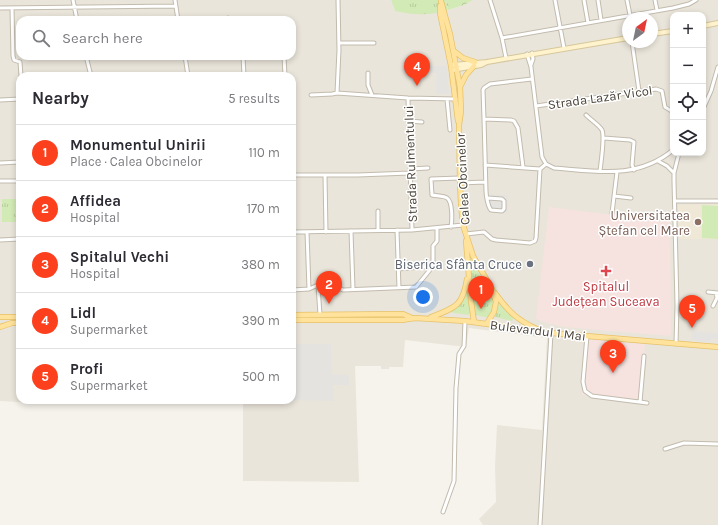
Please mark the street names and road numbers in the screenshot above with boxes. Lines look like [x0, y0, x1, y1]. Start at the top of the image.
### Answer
street label: Strada Lazăr Vicol [547, 83, 653, 112]
street label: Strada Rulmentului [401, 105, 420, 223]
street label: Calea Obcinelor [453, 132, 472, 225]
street label: Bulevardul 1 Mai [489, 317, 587, 344]

